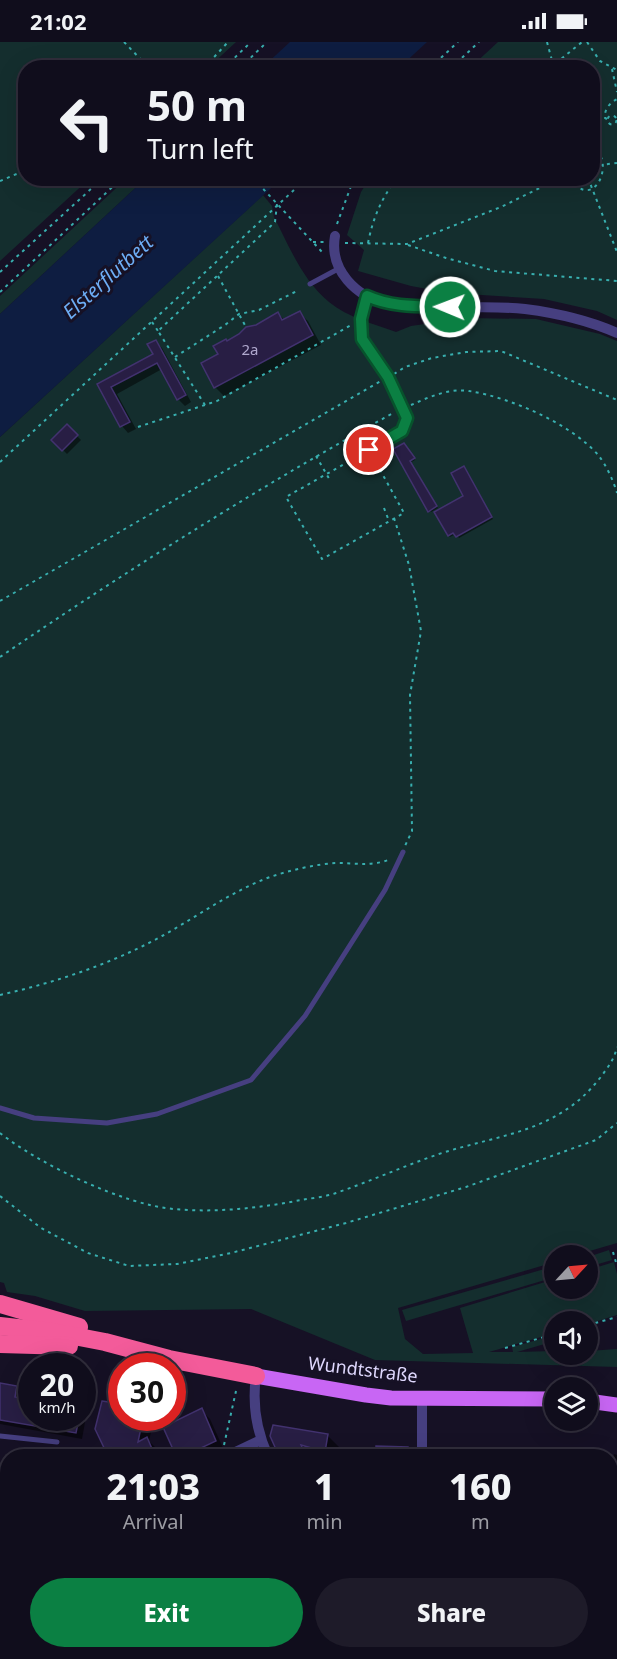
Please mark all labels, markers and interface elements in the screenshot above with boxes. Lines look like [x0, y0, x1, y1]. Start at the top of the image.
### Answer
text: 21:02 [30, 6, 87, 36]
text: 50 m [147, 76, 247, 133]
icon: left [48, 84, 126, 162]
text: Turn left [147, 130, 253, 167]
water label: Elsterflutbett [57, 228, 160, 325]
position arrow [418, 275, 482, 339]
house number: 2a [242, 339, 259, 359]
pin [343, 424, 394, 475]
icon: arrive [352, 433, 385, 466]
north arrow [544, 1245, 598, 1299]
map controls [544, 1245, 598, 1431]
button: sound [544, 1311, 598, 1365]
street label: Wundtstraße [307, 1350, 419, 1388]
speed limit sign: 30 [108, 1353, 186, 1431]
text: 20 [40, 1364, 74, 1405]
button: layers [544, 1377, 598, 1431]
text: km/h [39, 1397, 75, 1417]
text: 21:03 [106, 1462, 200, 1511]
text: 1 [314, 1462, 335, 1511]
text: 160 [449, 1462, 512, 1511]
text: Arrival [123, 1508, 184, 1535]
text: min [306, 1508, 343, 1535]
text: m [471, 1508, 490, 1535]
button: Exit [30, 1578, 303, 1647]
button: Share [315, 1578, 588, 1647]

